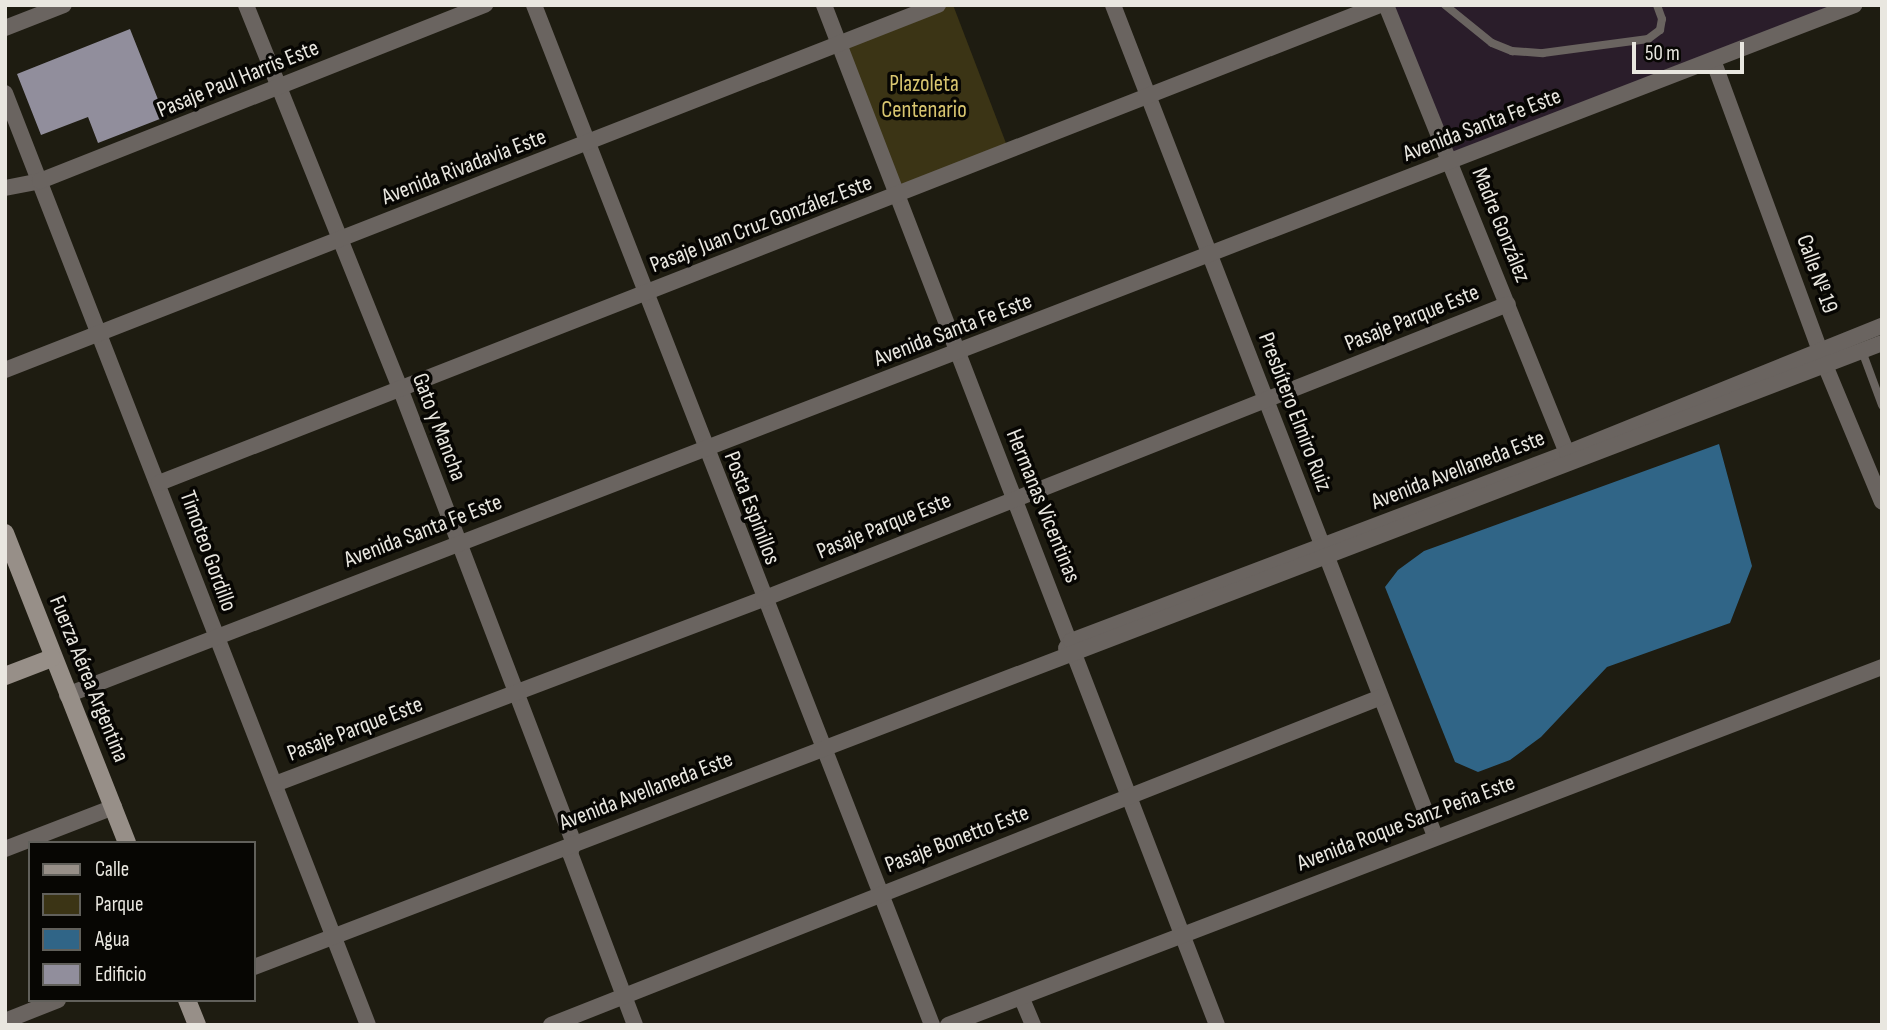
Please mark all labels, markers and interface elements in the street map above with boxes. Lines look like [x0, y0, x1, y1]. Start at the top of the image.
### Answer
scale bar [1635, 28, 1747, 72]
street label: Pasaje Paul Harris Este [153, 34, 323, 124]
text: 50 m [1645, 41, 1680, 66]
park label: Plazoleta Centenario [881, 70, 967, 124]
street label: Avenida Santa Fe Este [1399, 82, 1565, 168]
street label: Avenida Rivadavia Este [378, 123, 550, 211]
street label: Madre González [1466, 164, 1536, 286]
street label: Pasaje Juan Cruz González Este [646, 169, 876, 279]
street label: Calle Nº 19 [1790, 231, 1844, 317]
street label: Pasaje Parque Este [1341, 278, 1483, 358]
street label: Avenida Santa Fe Este [870, 287, 1036, 373]
street label: Presbítero Elmiro Ruiz [1252, 329, 1338, 495]
street label: Gato y Mancha [406, 369, 472, 485]
street label: Avenida Avellaneda Este [1367, 424, 1549, 516]
street label: Hermanas Vicentinas [1000, 425, 1086, 587]
street label: Posta Espinillos [718, 448, 786, 568]
street label: Pasaje Parque Este [813, 486, 955, 566]
street label: Timoteo Gordillo [173, 487, 243, 615]
street label: Avenida Santa Fe Este [340, 488, 506, 574]
street label: Fuerza Aérea Argentina [43, 592, 135, 766]
street label: Pasaje Parque Este [283, 691, 427, 767]
street label: Avenida Avellaneda Este [555, 745, 737, 837]
street label: Avenida Roque Sanz Peña Este [1293, 769, 1519, 877]
street label: Pasaje Bonetto Este [881, 799, 1033, 879]
legend [28, 841, 256, 1002]
text: Calle [95, 857, 129, 882]
text: Parque [95, 892, 143, 917]
text: Agua [95, 927, 130, 952]
text: Edificio [95, 962, 146, 987]

